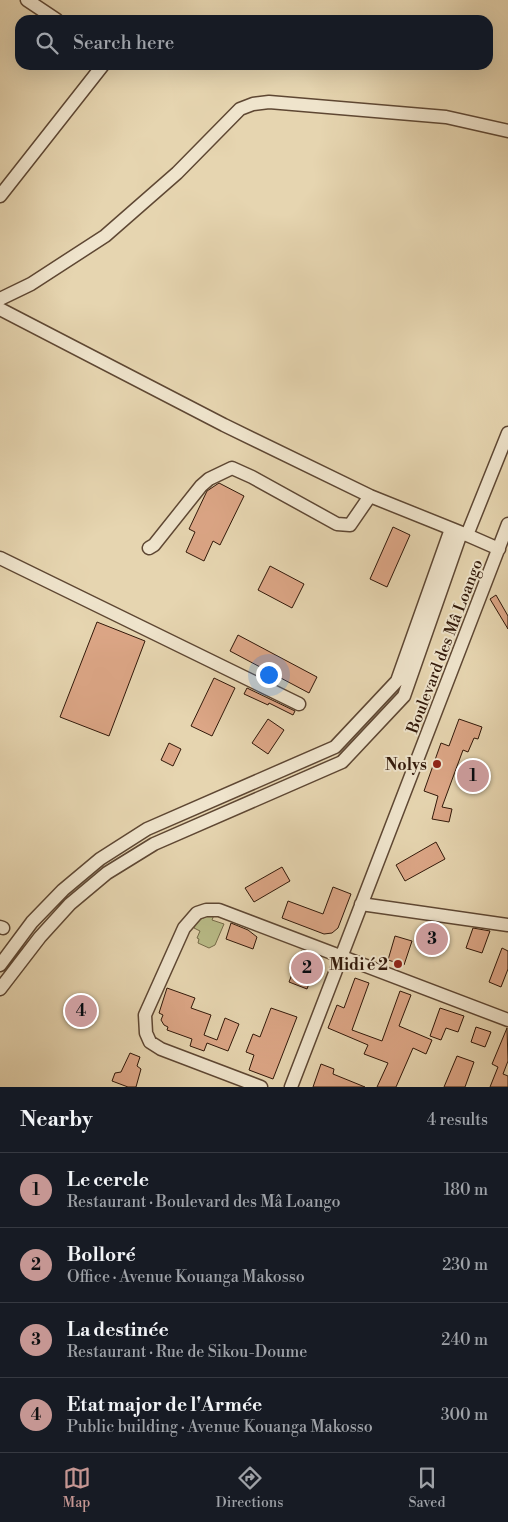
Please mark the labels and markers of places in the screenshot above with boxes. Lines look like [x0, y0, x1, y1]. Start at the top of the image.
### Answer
place label: Nolys [385, 755, 427, 775]
pin: 1 [457, 757, 489, 795]
marker: Nolys [431, 758, 443, 770]
pin: 3 [416, 920, 448, 958]
pin: 2 [291, 949, 323, 987]
place label: Midi é 2 [329, 955, 388, 975]
marker: Midi é 2 [392, 958, 404, 970]
pin: 4 [65, 992, 97, 1030]

